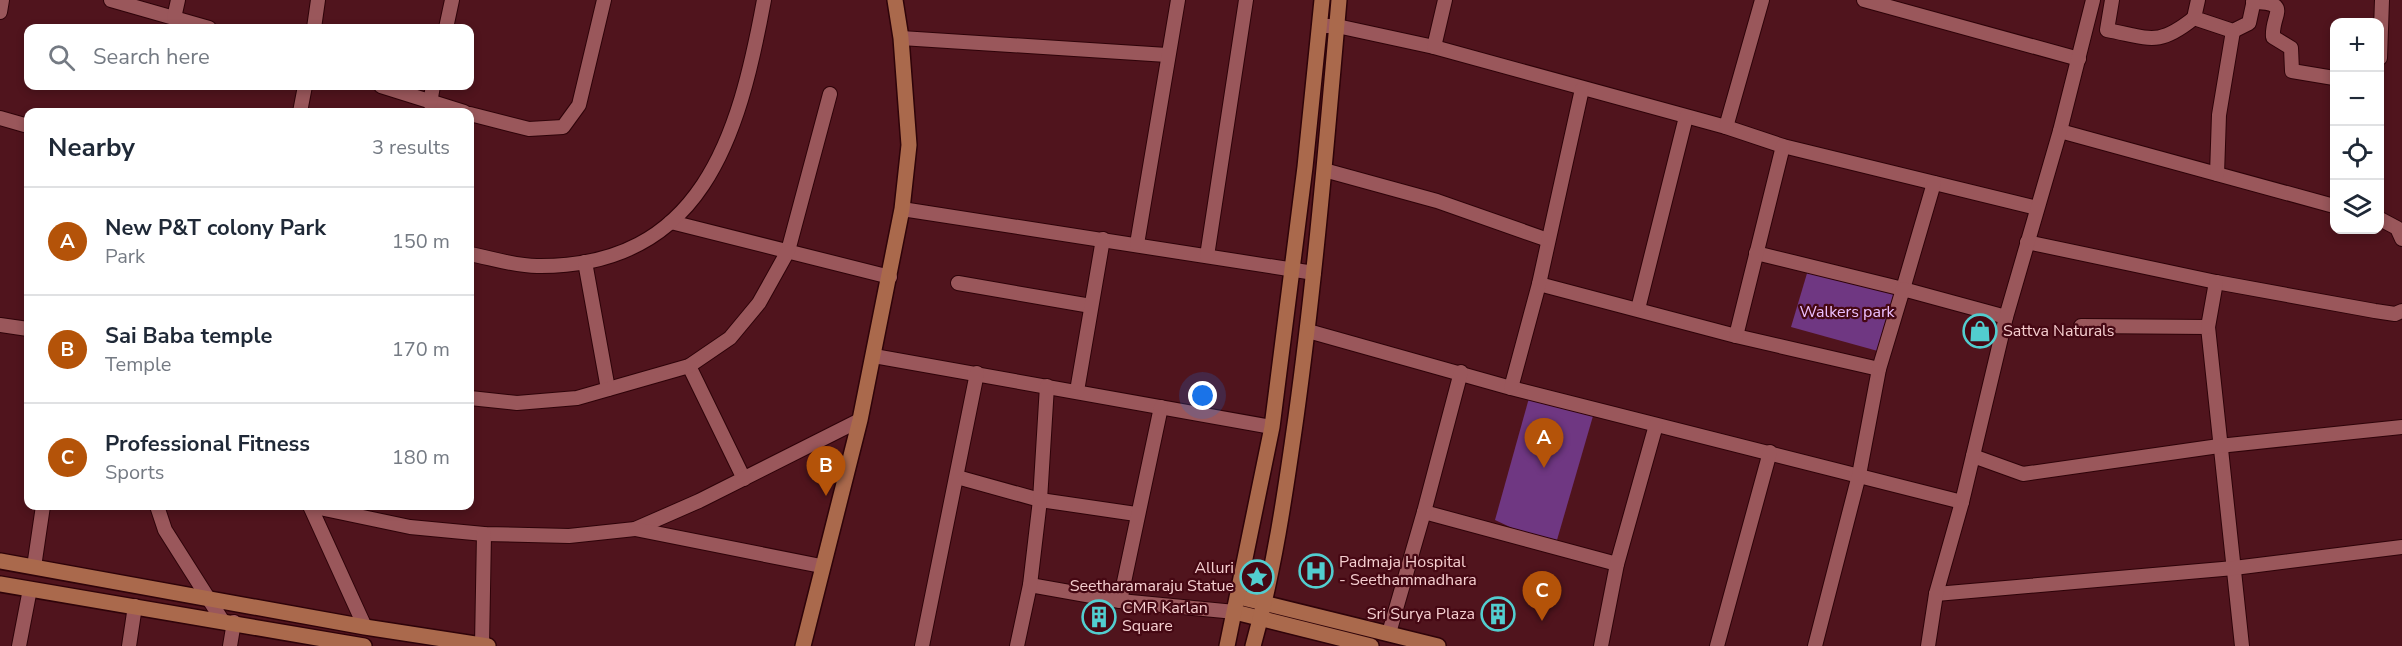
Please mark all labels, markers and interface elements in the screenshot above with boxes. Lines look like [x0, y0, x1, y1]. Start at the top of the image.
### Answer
map controls [2330, 18, 2384, 234]
button: + [2330, 18, 2384, 72]
search box [24, 24, 474, 90]
icon: search [45, 41, 78, 74]
text: Search here [93, 42, 210, 72]
button: − [2330, 72, 2384, 126]
button: locate [2330, 126, 2384, 180]
text: Nearby [48, 130, 135, 165]
text: 3 results [372, 134, 450, 161]
button: layers [2330, 180, 2384, 234]
text: New P&T colony Park [105, 213, 326, 243]
text: A [60, 228, 75, 255]
text: 150 m [392, 228, 450, 255]
text: Park [105, 243, 145, 270]
park label: Walkers park [1799, 301, 1896, 323]
shop icon: Sattva Naturals [1962, 313, 1998, 349]
place label: Sattva Naturals [2003, 320, 2114, 342]
text: Sai Baba temple [105, 321, 272, 351]
text: B [61, 336, 74, 363]
text: 170 m [392, 336, 450, 363]
text: Temple [105, 351, 171, 378]
your location [1188, 381, 1217, 410]
pin: A [1524, 418, 1564, 468]
text: Professional Fitness [105, 429, 310, 459]
text: C [61, 444, 74, 471]
text: 180 m [392, 444, 450, 471]
pin: B [806, 446, 846, 496]
text: Sports [105, 459, 164, 486]
place label: Padmaja Hospital - Seethammadhara [1339, 551, 1477, 591]
hospital icon: Padmaja Hospital - Seethammadhara [1298, 553, 1334, 589]
place label: Alluri Seetharamaraju Statue [1070, 557, 1234, 597]
place icon: Alluri Seetharamaraju Statue [1239, 559, 1275, 595]
pin: C [1522, 572, 1562, 621]
building icon: Sri Surya Plaza [1480, 596, 1516, 632]
place label: CMR Karlan Square [1122, 597, 1208, 637]
building icon: CMR Karlan Square [1081, 599, 1117, 635]
place label: Sri Surya Plaza [1367, 603, 1475, 625]

